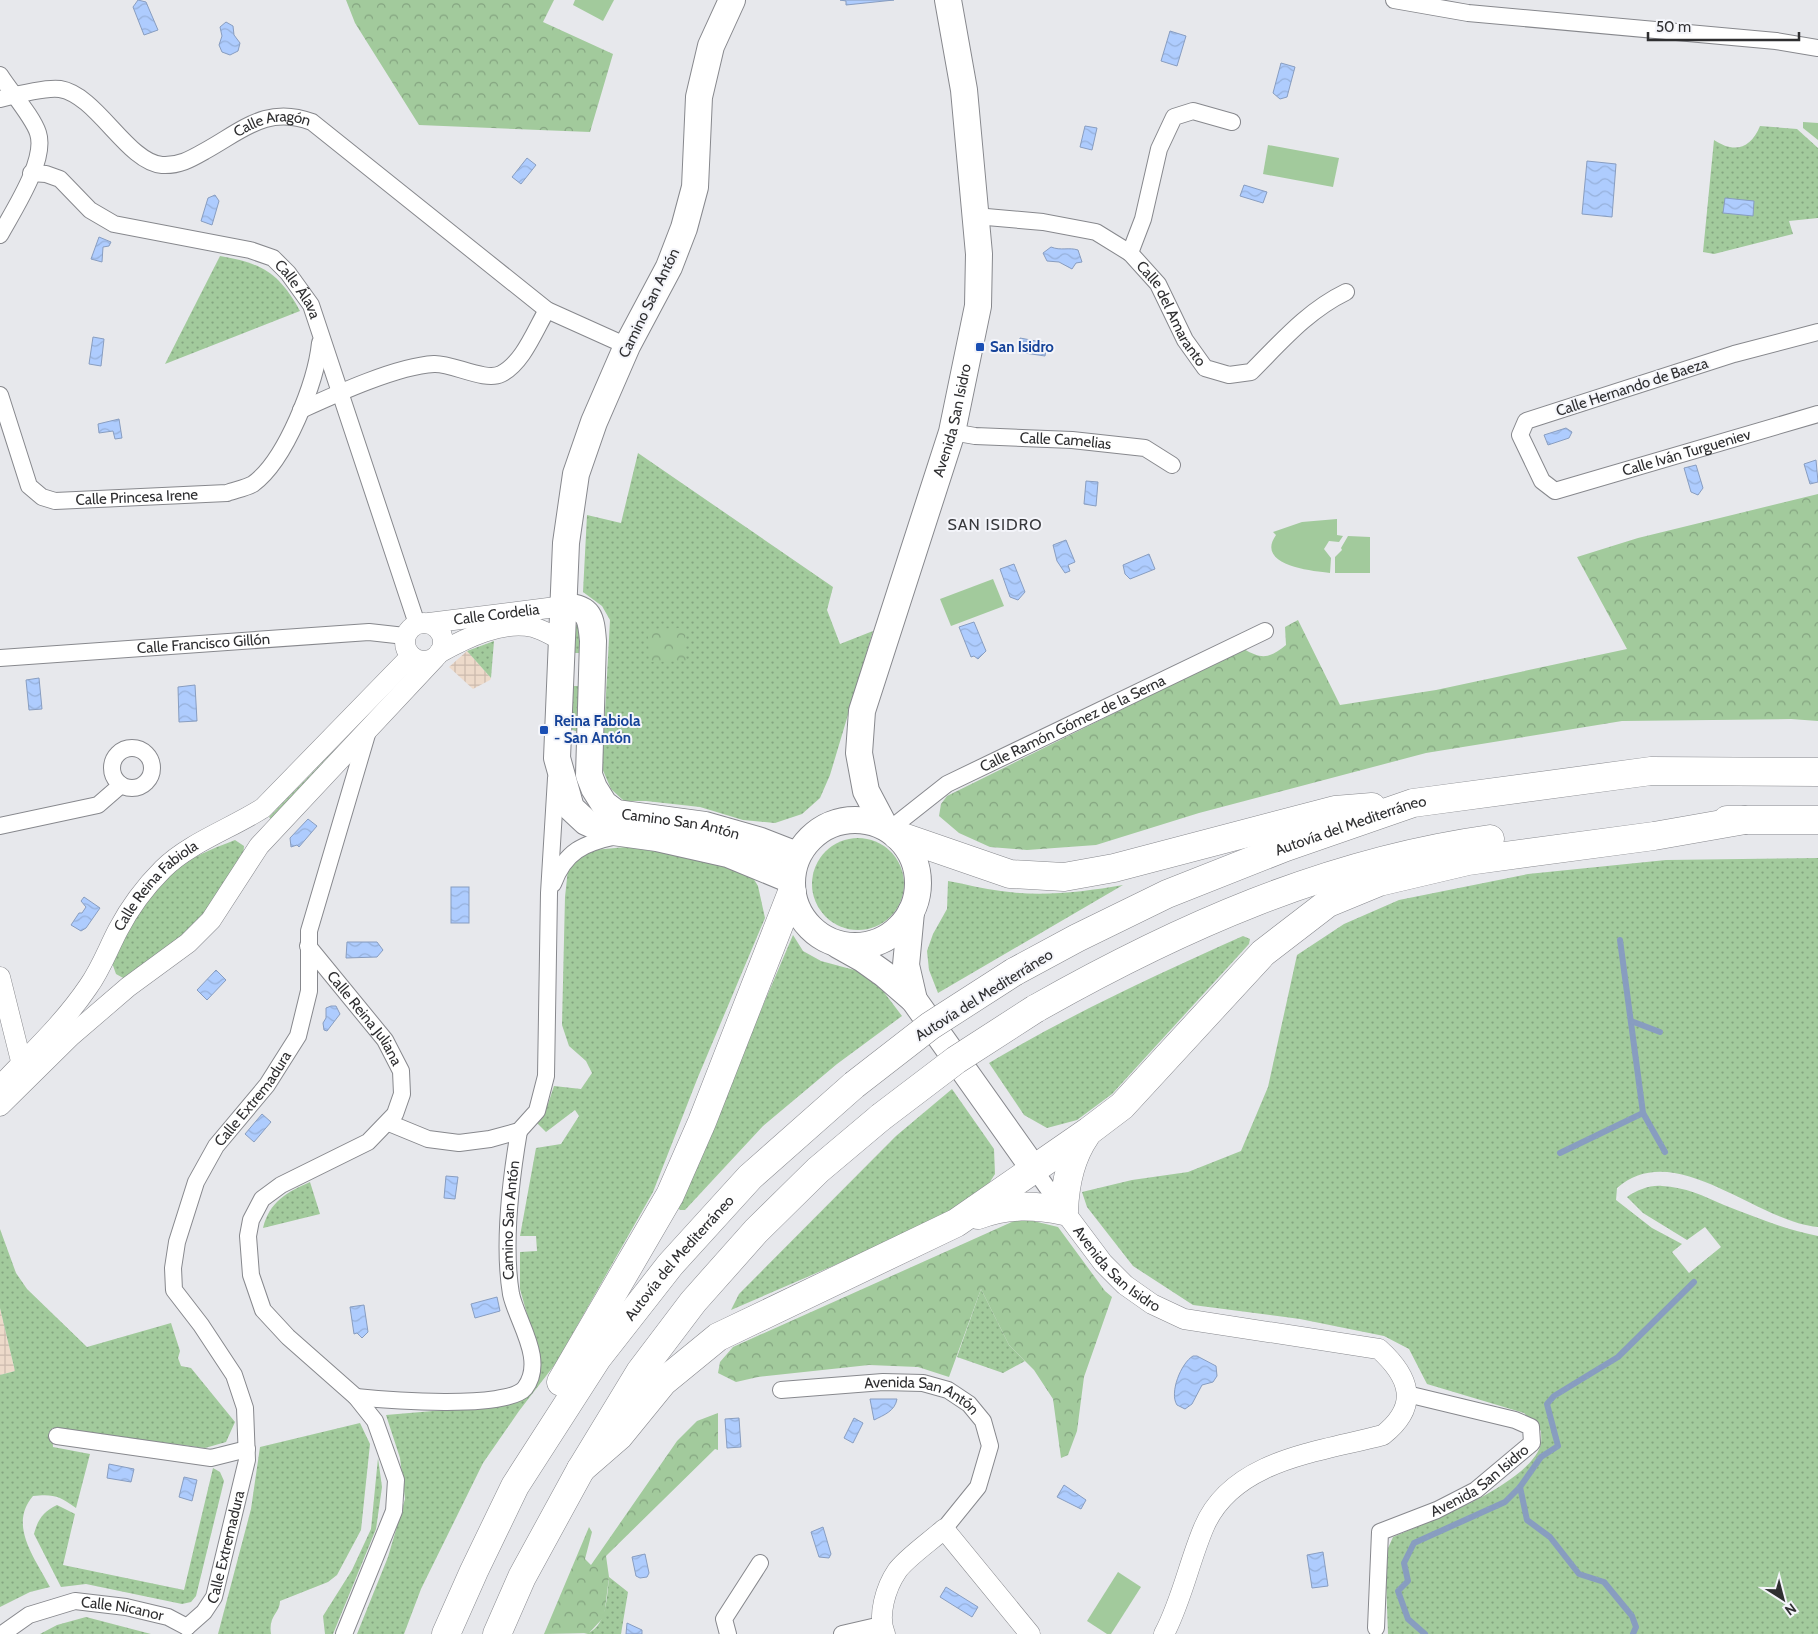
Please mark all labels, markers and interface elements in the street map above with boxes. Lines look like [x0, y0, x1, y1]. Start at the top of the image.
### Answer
scale bar [1648, 10, 1799, 42]
text: 50 m [1656, 18, 1691, 36]
street label: Calle Aragón [230, 107, 313, 141]
street label: Camino San Antón [615, 245, 683, 361]
street label: Calle Álava [271, 256, 324, 322]
street label: Calle del Amaranto [1132, 257, 1210, 370]
place label: San Isidro [990, 338, 1054, 356]
marker: San Isidro [974, 341, 986, 353]
street label: Calle Hernando de Baeza [1554, 354, 1711, 420]
street label: Avenida San Isidro [929, 362, 975, 479]
street label: Calle Iván Turgueniev [1620, 425, 1754, 480]
street label: Calle Camelias [1019, 429, 1112, 453]
street label: Calle Princesa Irene [75, 485, 199, 509]
district label: SAN ISIDRO [947, 515, 1043, 534]
street label: Calle Cordelia [453, 600, 541, 629]
street label: Calle Francisco Gillón [136, 630, 271, 657]
street label: Calle Ramón Gómez de la Serna [977, 671, 1169, 776]
place label: Reina Fabiola - San Antón [554, 712, 641, 747]
marker: Reina Fabiola - San Antón [538, 724, 550, 736]
street label: Autovía del Mediterráneo [1272, 792, 1427, 859]
street label: Camino San Antón [620, 805, 742, 843]
street label: Calle Reina Fabiola [110, 836, 202, 934]
street label: Autovía del Mediterráneo [912, 945, 1056, 1045]
street label: Calle Reina Juliana [323, 967, 406, 1069]
street label: Calle Extremadura [210, 1047, 296, 1150]
street label: Camino San Antón [499, 1159, 523, 1281]
street label: Autovía del Mediterráneo [621, 1192, 738, 1324]
street label: Avenida San Isidro [1069, 1222, 1163, 1316]
street label: Avenida San Antón [864, 1373, 983, 1418]
street label: Avenida San Isidro [1428, 1441, 1532, 1521]
street label: Calle Extremadura [203, 1488, 248, 1607]
north arrow [1758, 1574, 1808, 1624]
street label: Calle Nicanor [80, 1593, 166, 1625]
text: N [1781, 1599, 1800, 1620]

